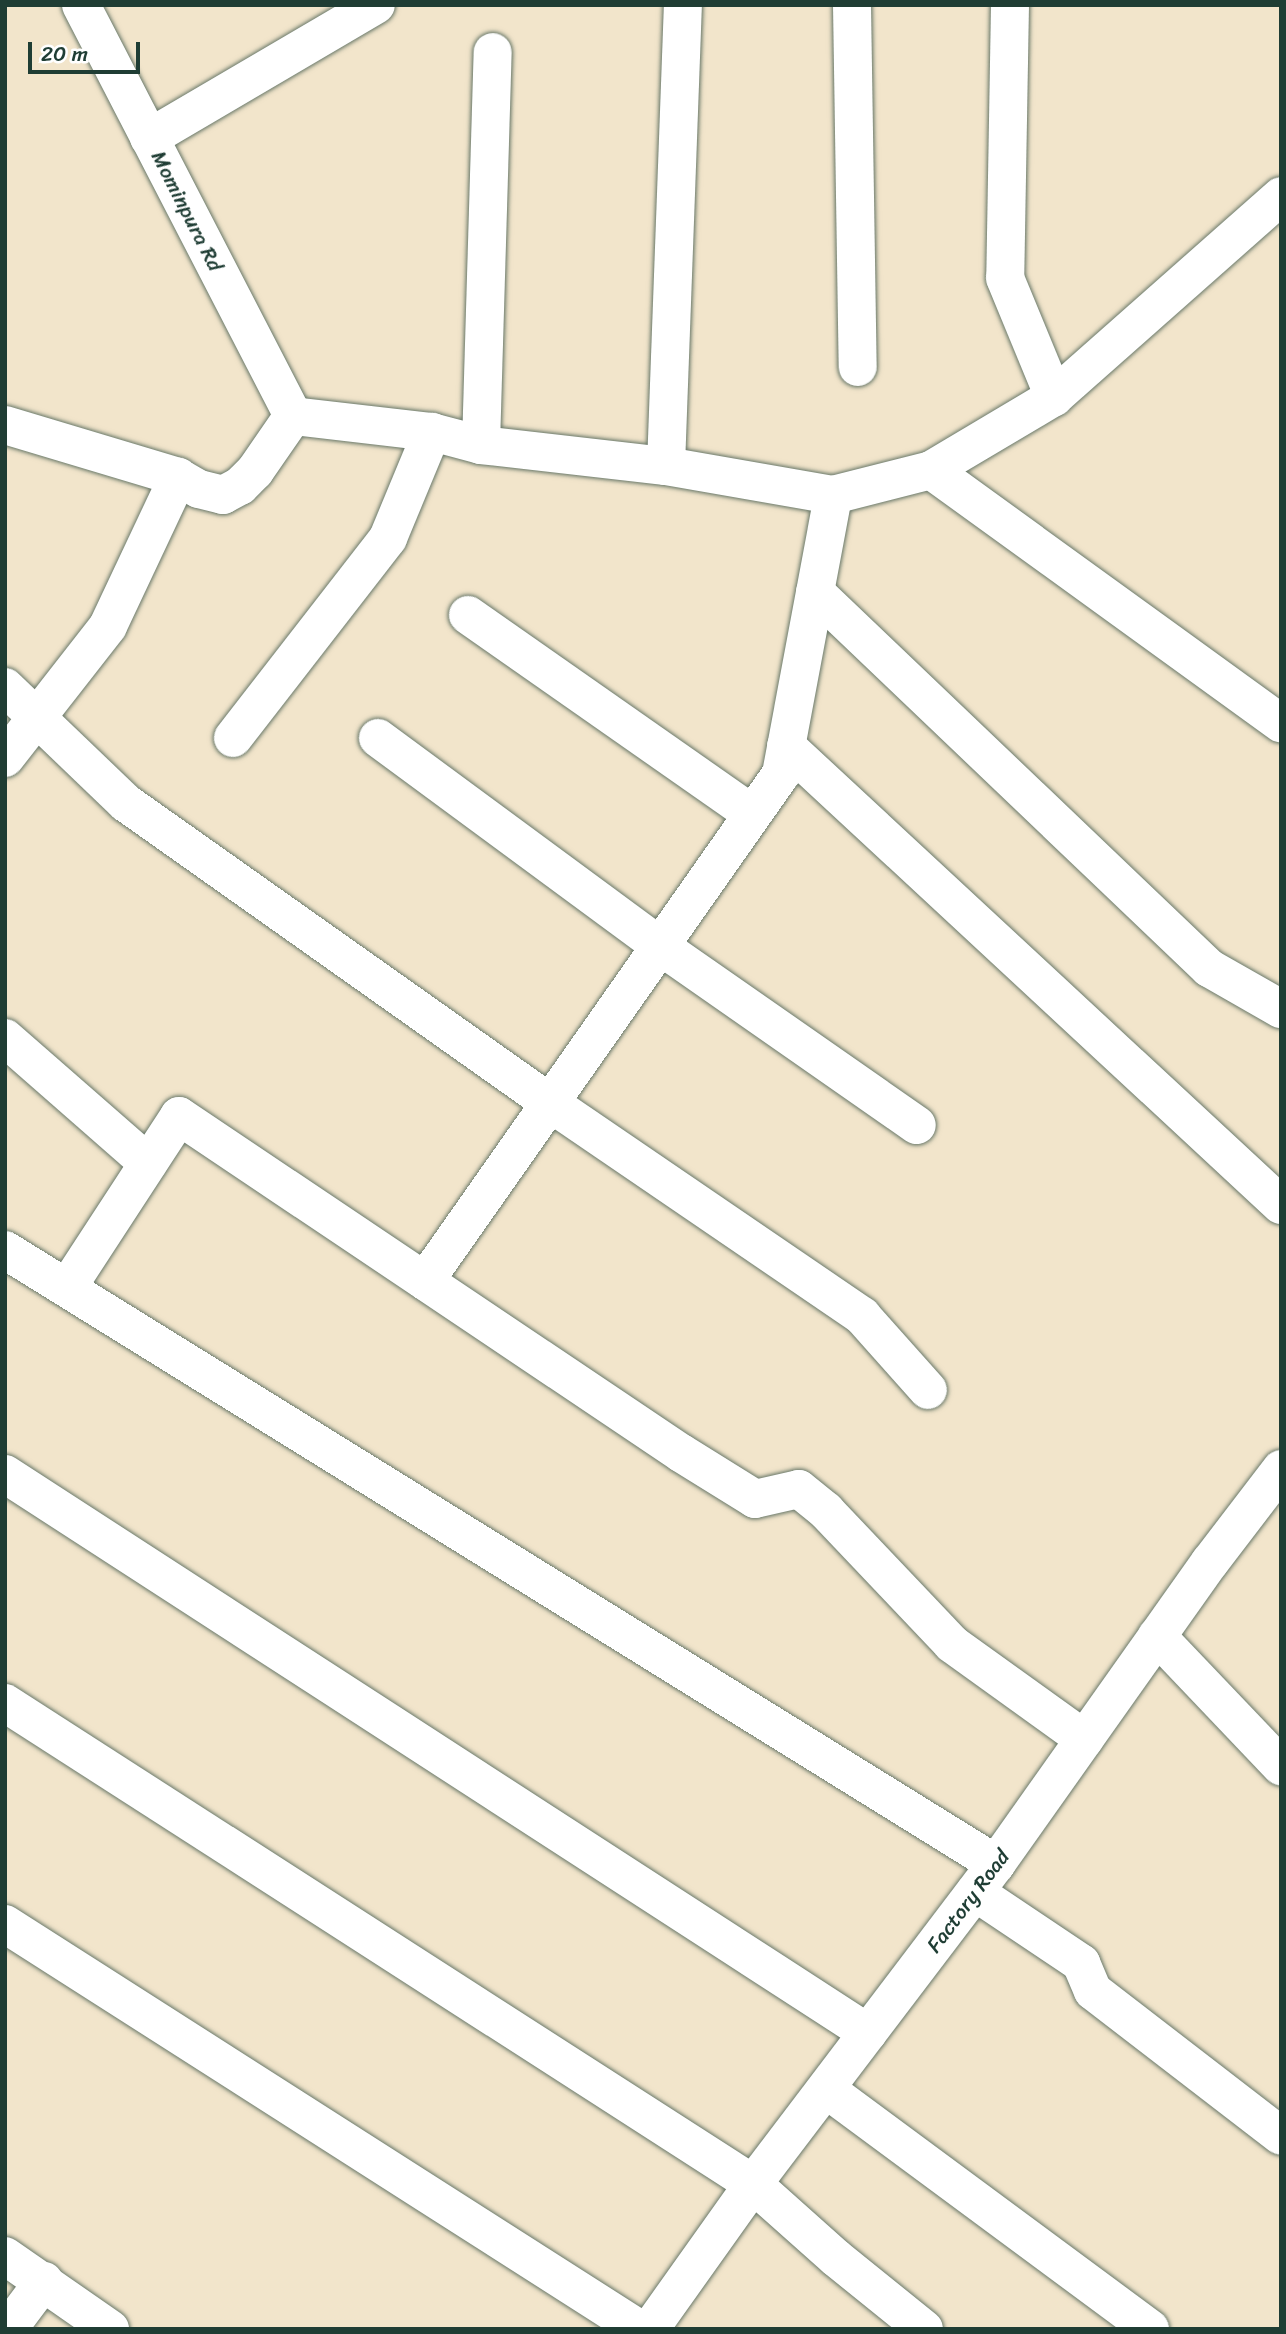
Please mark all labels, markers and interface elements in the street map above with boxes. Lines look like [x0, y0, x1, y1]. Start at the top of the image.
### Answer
scale bar [32, 28, 144, 72]
text: 20 m [41, 35, 88, 73]
street label: Mominpura Rd [146, 147, 228, 275]
street label: Factory Road [921, 1845, 1015, 1957]

